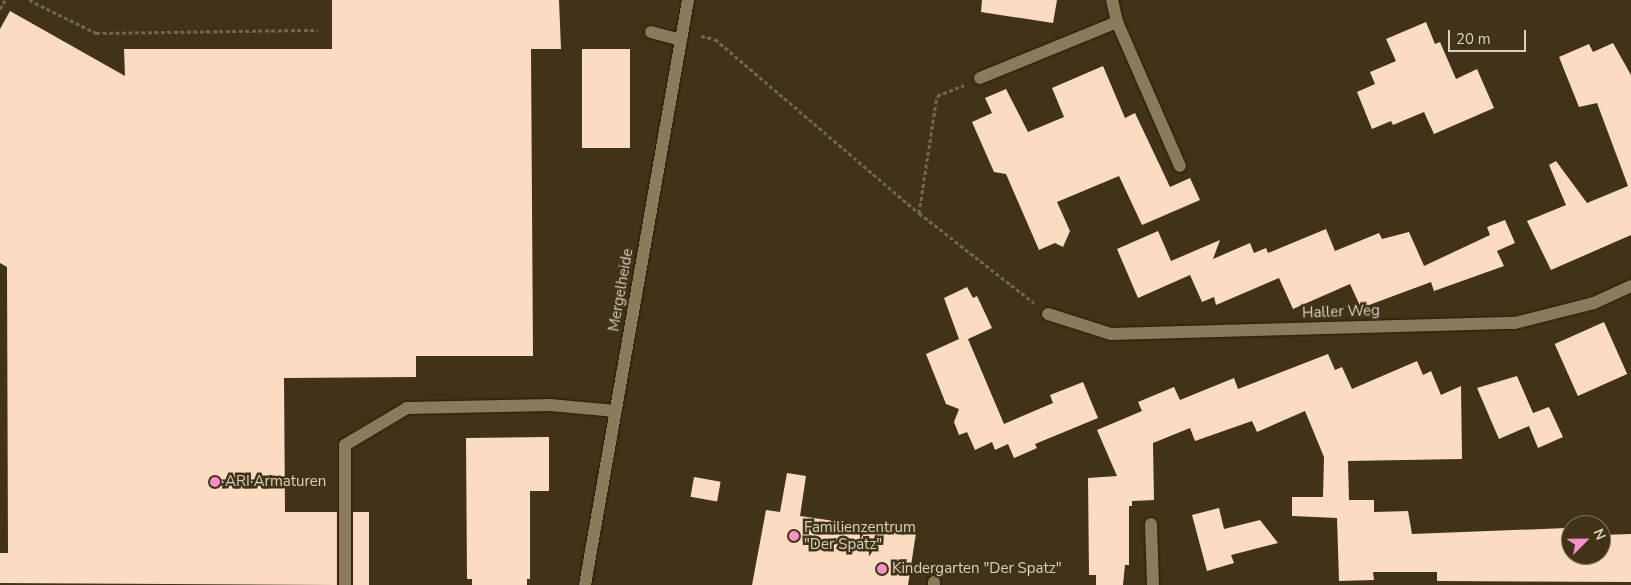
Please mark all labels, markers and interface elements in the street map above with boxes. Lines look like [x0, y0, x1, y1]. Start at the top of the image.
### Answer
scale bar [1451, 20, 1528, 52]
text: 20 m [1456, 29, 1491, 49]
street label: Mergelheide [605, 247, 637, 333]
street label: Haller Weg [1302, 302, 1380, 322]
place label: ARI Armaturen [225, 473, 326, 491]
marker: ARI Armaturen [209, 476, 221, 488]
north arrow [1561, 515, 1611, 565]
place label: Familienzentrum "Der Spatz" [804, 518, 916, 553]
text: N [1589, 526, 1610, 543]
marker: Familienzentrum "Der Spatz" [788, 530, 800, 542]
place label: Kindergarten "Der Spatz" [892, 560, 1062, 578]
marker: Kindergarten "Der Spatz" [876, 563, 888, 575]

